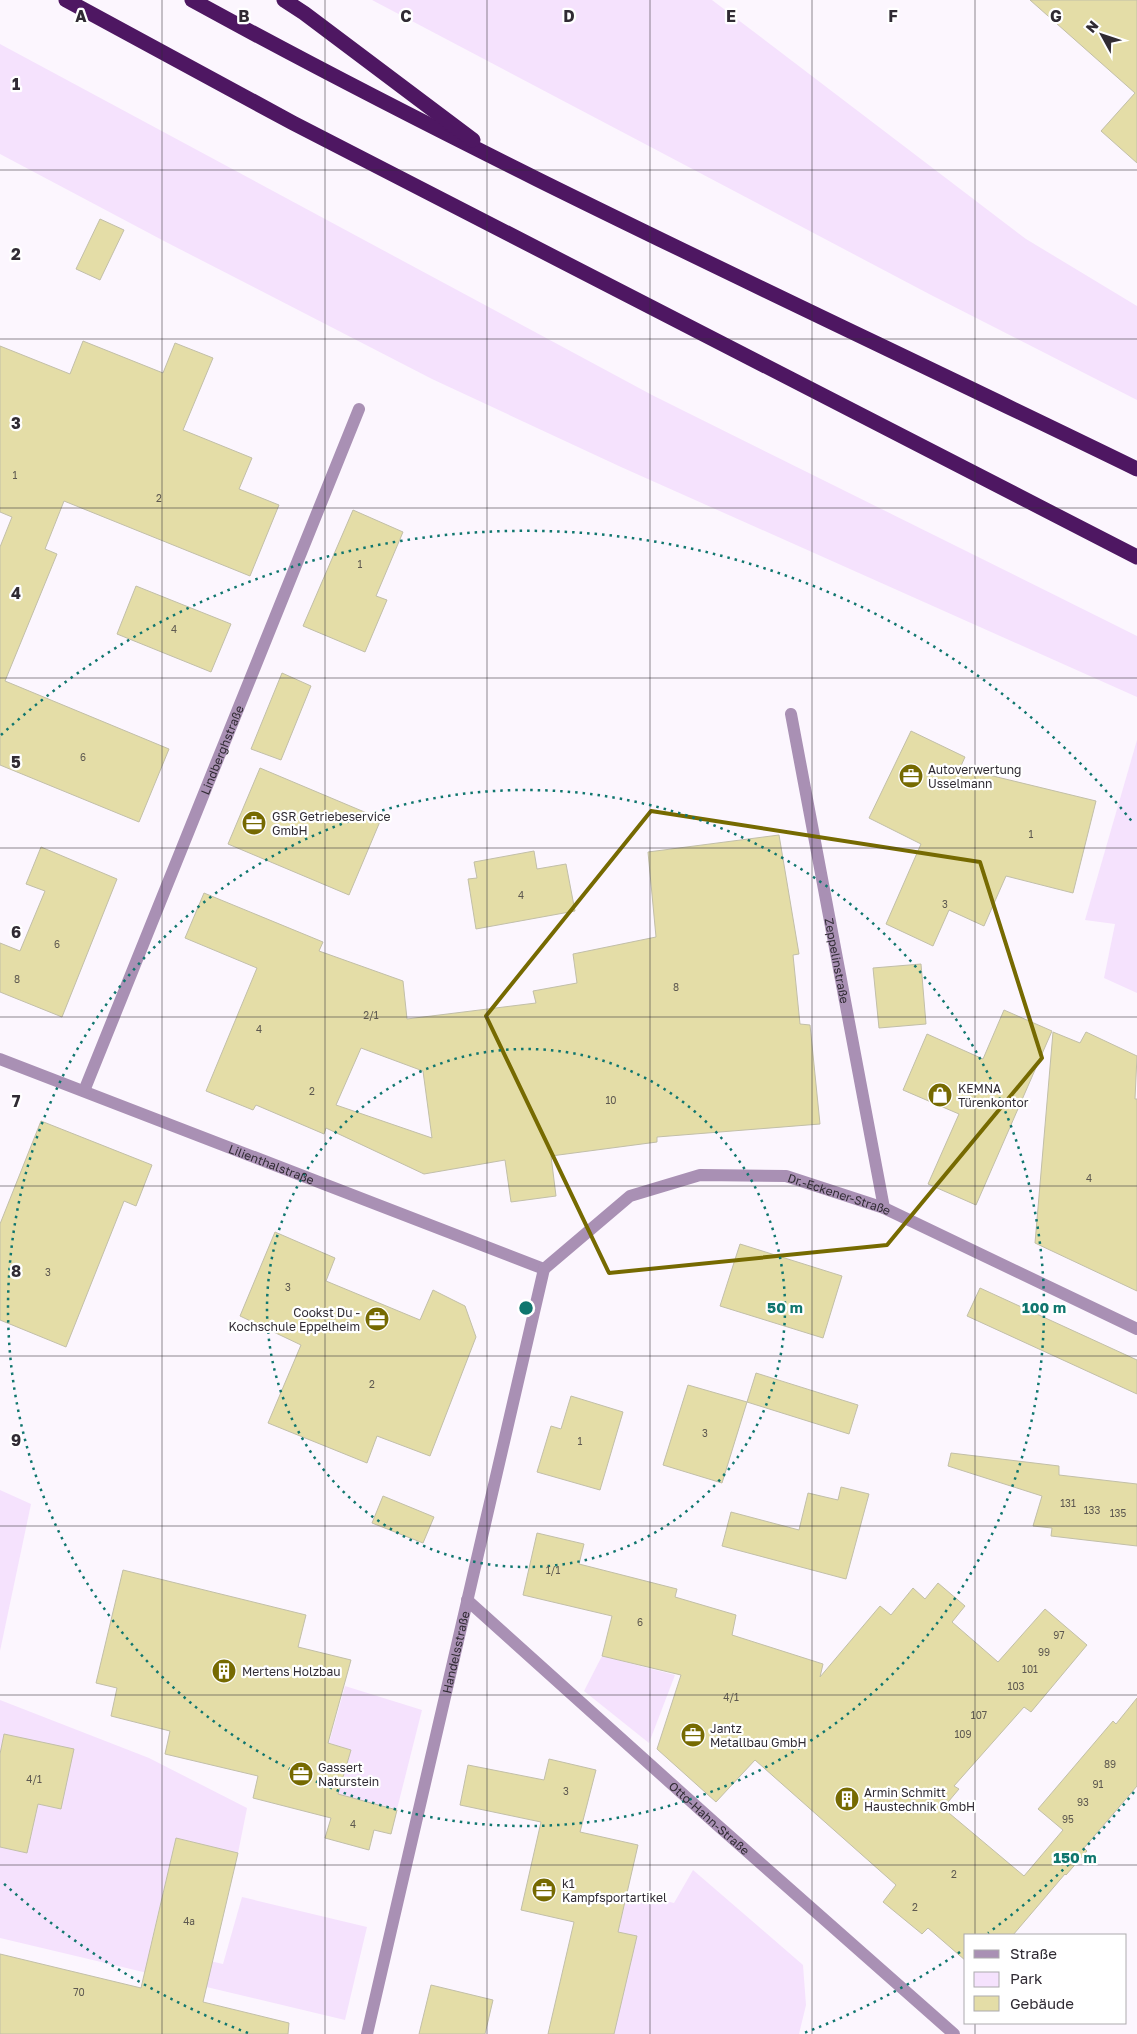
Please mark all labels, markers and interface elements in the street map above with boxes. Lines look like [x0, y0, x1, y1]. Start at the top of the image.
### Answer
text: A [75, 6, 87, 26]
text: B [238, 6, 250, 26]
text: C [400, 6, 412, 26]
text: D [563, 6, 575, 26]
text: E [726, 6, 736, 26]
text: F [888, 6, 898, 26]
text: G [1050, 6, 1062, 26]
north arrow [1077, 10, 1127, 60]
text: N [1082, 17, 1102, 36]
text: 1 [12, 74, 20, 94]
text: 2 [11, 244, 21, 264]
text: 3 [11, 413, 21, 433]
house number: 1 [13, 469, 18, 481]
house number: 2 [156, 492, 162, 504]
house number: 1 [358, 558, 363, 570]
text: 4 [11, 583, 21, 603]
house number: 4 [171, 623, 177, 635]
street label: Lindberghstraße [197, 703, 246, 797]
house number: 6 [80, 751, 86, 763]
text: 5 [11, 752, 21, 772]
place label: Autoverwertung Usselmann [928, 762, 1021, 791]
office icon: Autoverwertung Usselmann [898, 763, 924, 789]
place label: GSR Getriebeservice GmbH [272, 809, 391, 838]
office icon: GSR Getriebeservice GmbH [241, 810, 267, 836]
house number: 1 [1029, 828, 1034, 840]
house number: 4 [518, 889, 524, 901]
house number: 3 [942, 898, 948, 910]
street label: Zeppelinstraße [822, 917, 853, 1005]
text: 6 [11, 922, 21, 942]
house number: 6 [54, 938, 60, 950]
house number: 8 [14, 973, 20, 985]
house number: 8 [673, 981, 679, 993]
house number: 2/1 [363, 1009, 379, 1021]
house number: 4 [256, 1023, 262, 1035]
place label: KEMNA Türenkontor [958, 1081, 1029, 1110]
shop icon: KEMNA Türenkontor [927, 1082, 953, 1108]
house number: 2 [309, 1085, 315, 1097]
text: 7 [12, 1091, 21, 1111]
house number: 10 [605, 1094, 617, 1106]
street label: Lilienthalstraße [226, 1140, 316, 1187]
street label: Dr.-Eckener-Straße [786, 1170, 893, 1218]
house number: 4 [1086, 1172, 1092, 1184]
text: 8 [11, 1261, 21, 1281]
house number: 3 [45, 1266, 51, 1278]
house number: 3 [285, 1281, 291, 1293]
text: 50 m [767, 1298, 803, 1316]
text: 100 m [1022, 1298, 1066, 1316]
centre of rings [517, 1299, 535, 1317]
place label: Cookst Du - Kochschule Eppelheim [229, 1305, 360, 1334]
office icon: Cookst Du - Kochschule Eppelheim [364, 1306, 390, 1332]
house number: 2 [369, 1378, 375, 1390]
house number: 3 [702, 1427, 708, 1439]
text: 9 [11, 1430, 21, 1450]
house number: 1 [578, 1435, 583, 1447]
house number: 131 [1060, 1497, 1076, 1509]
house number: 133 [1084, 1504, 1100, 1516]
house number: 135 [1110, 1507, 1126, 1519]
house number: 1/1 [546, 1564, 560, 1576]
street label: Handelsstraße [439, 1609, 472, 1695]
house number: 6 [637, 1616, 643, 1628]
house number: 97 [1053, 1629, 1065, 1641]
house number: 99 [1038, 1646, 1050, 1658]
building icon: Mertens Holzbau [211, 1658, 237, 1684]
house number: 101 [1022, 1663, 1038, 1675]
place label: Mertens Holzbau [242, 1664, 341, 1679]
house number: 103 [1008, 1680, 1025, 1692]
house number: 4/1 [723, 1691, 739, 1703]
house number: 107 [971, 1709, 987, 1721]
place label: Jantz Metallbau GmbH [710, 1721, 807, 1750]
office icon: Jantz Metallbau GmbH [680, 1722, 706, 1748]
house number: 109 [954, 1728, 972, 1740]
house number: 89 [1104, 1758, 1116, 1770]
place label: Gassert Naturstein [318, 1760, 379, 1789]
office icon: Gassert Naturstein [288, 1761, 314, 1787]
house number: 4/1 [26, 1773, 42, 1785]
street label: Otto-Hahn-Straße [666, 1778, 753, 1858]
house number: 91 [1093, 1778, 1104, 1790]
house number: 3 [563, 1785, 569, 1797]
place label: Armin Schmitt Haustechnik GmbH [864, 1785, 975, 1814]
building icon: Armin Schmitt Haustechnik GmbH [834, 1786, 860, 1812]
house number: 93 [1077, 1796, 1089, 1808]
house number: 95 [1062, 1813, 1074, 1825]
house number: 4 [350, 1818, 356, 1830]
text: 150 m [1053, 1848, 1097, 1866]
house number: 2 [951, 1868, 957, 1880]
place label: k1 Kampfsportartikel [562, 1876, 667, 1905]
office icon: k1 Kampfsportartikel [531, 1877, 557, 1903]
house number: 2 [912, 1901, 918, 1913]
house number: 4a [183, 1915, 195, 1927]
legend [964, 1934, 1127, 2024]
text: Straße [1010, 1944, 1057, 1962]
text: Park [1010, 1969, 1043, 1987]
house number: 70 [73, 1986, 85, 1998]
text: Gebäude [1010, 1994, 1074, 2012]

